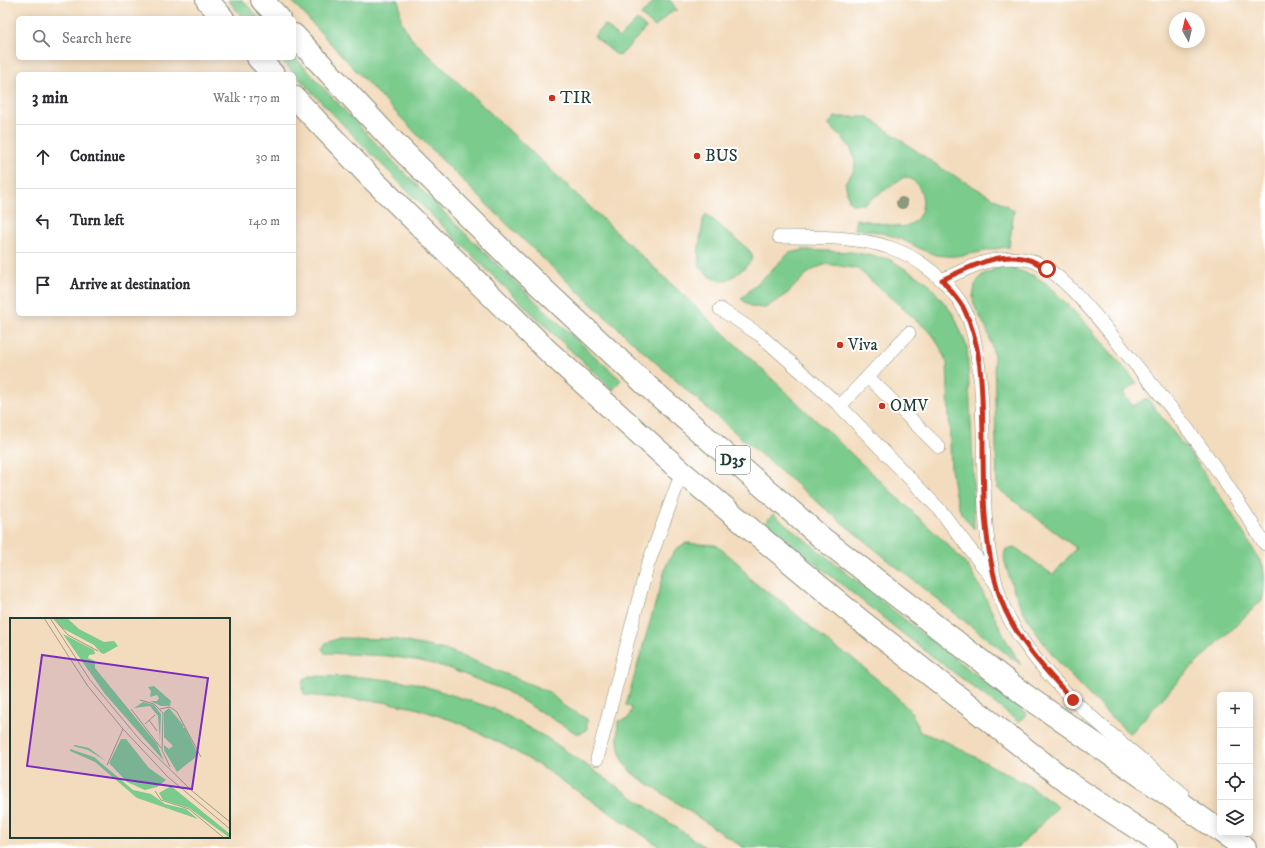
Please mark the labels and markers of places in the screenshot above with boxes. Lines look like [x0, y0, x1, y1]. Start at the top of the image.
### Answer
place label: TIR [560, 87, 592, 109]
marker: TIR [547, 93, 557, 103]
place label: BUS [705, 145, 738, 167]
marker: BUS [692, 151, 702, 161]
place label: Viva [847, 334, 879, 356]
marker: Viva [835, 340, 845, 350]
place label: OMV [890, 395, 929, 417]
marker: OMV [877, 401, 887, 411]

